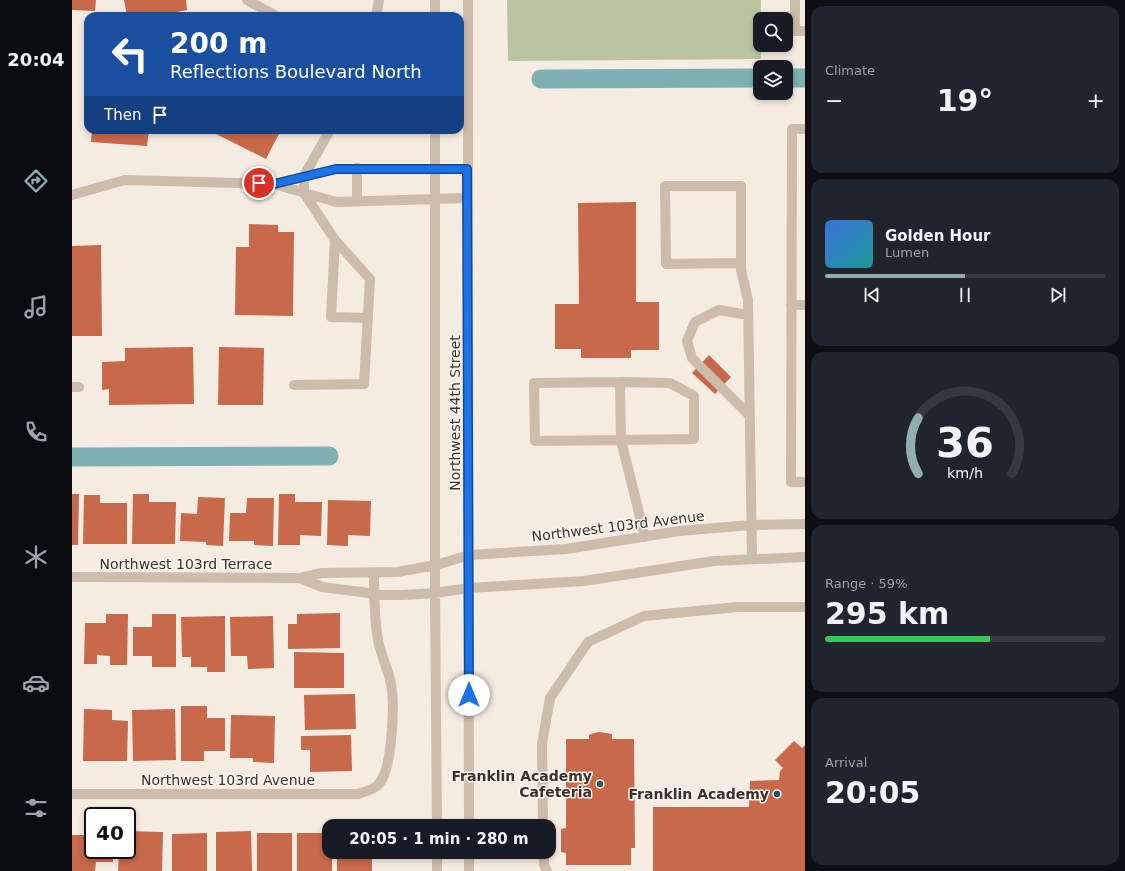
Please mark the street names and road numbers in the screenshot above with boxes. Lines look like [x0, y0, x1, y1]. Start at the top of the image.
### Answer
street label: Northwest 44th Street [447, 335, 463, 491]
street label: Northwest 103rd Avenue [531, 507, 705, 545]
street label: Northwest 103rd Terrace [100, 556, 272, 572]
street label: Northwest 103rd Avenue [141, 772, 315, 788]

